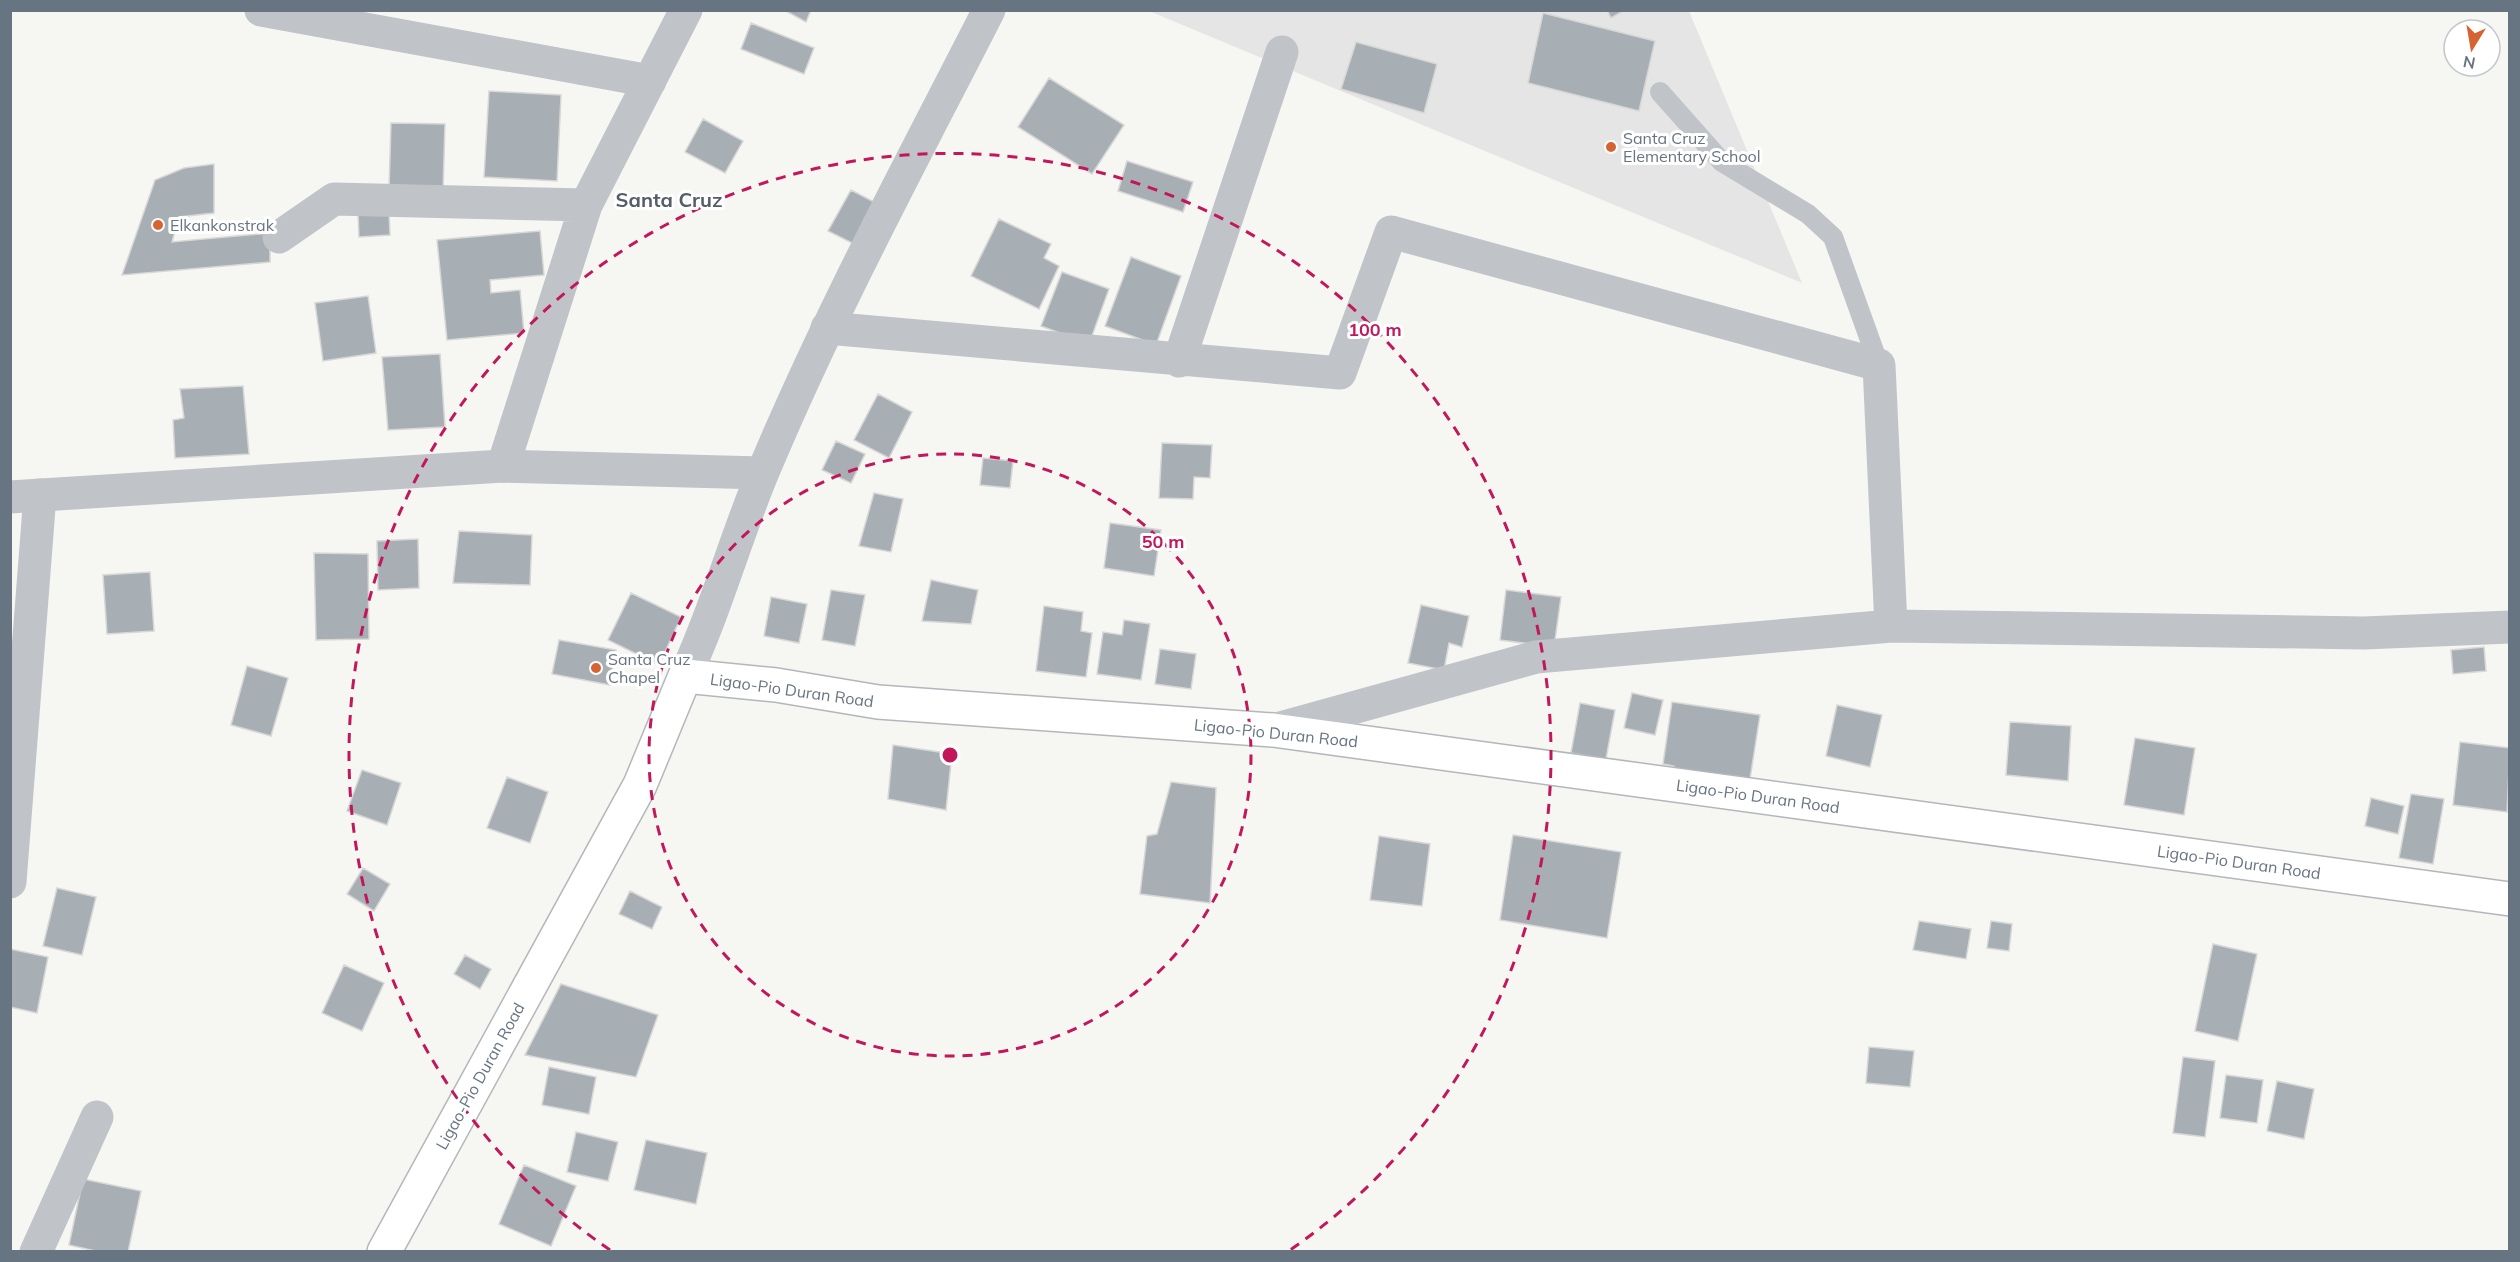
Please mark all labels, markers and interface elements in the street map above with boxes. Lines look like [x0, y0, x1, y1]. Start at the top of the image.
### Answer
north arrow [2442, 18, 2502, 78]
text: N [2461, 52, 2477, 74]
place label: Santa Cruz Elementary School [1623, 128, 1761, 166]
marker: Santa Cruz Elementary School [1604, 140, 1618, 154]
district label: Santa Cruz [616, 187, 722, 212]
place label: Elkankonstrak [170, 215, 275, 235]
marker: Elkankonstrak [151, 218, 165, 232]
text: 100 m [1348, 318, 1402, 341]
text: 50 m [1142, 530, 1184, 553]
place label: Santa Cruz Chapel [608, 649, 691, 687]
marker: Santa Cruz Chapel [589, 661, 603, 675]
street label: Ligao-Pio Duran Road [709, 669, 875, 711]
street label: Ligao-Pio Duran Road [1193, 714, 1359, 752]
centre of rings [940, 745, 960, 765]
street label: Ligao-Pio Duran Road [1675, 775, 1841, 817]
street label: Ligao-Pio Duran Road [2156, 841, 2322, 883]
street label: Ligao-Pio Duran Road [431, 999, 529, 1153]

